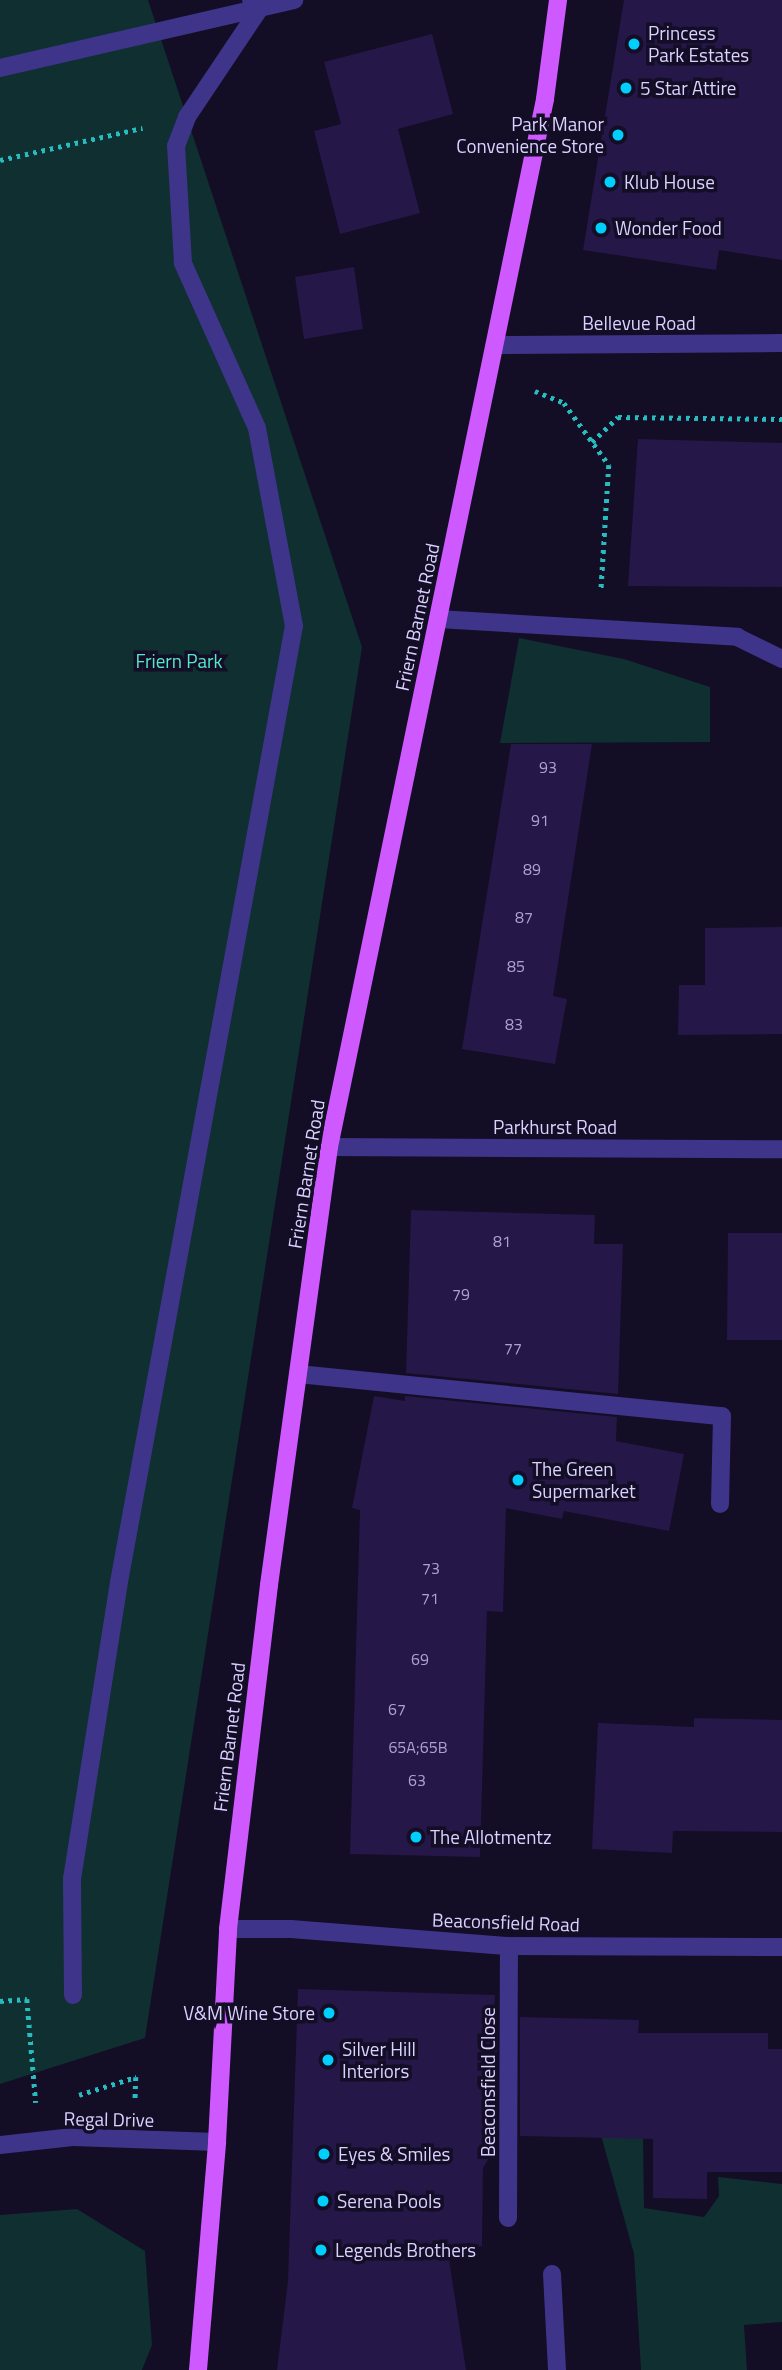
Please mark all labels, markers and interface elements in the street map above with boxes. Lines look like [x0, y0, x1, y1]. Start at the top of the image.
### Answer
place label: Princess Park Estates [648, 22, 749, 66]
marker: Princess Park Estates [626, 36, 642, 52]
place label: 5 Star Attire [640, 77, 736, 99]
marker: 5 Star Attire [618, 80, 634, 96]
place label: Park Manor Convenience Store [456, 113, 604, 157]
marker: Park Manor Convenience Store [610, 127, 626, 143]
place label: Klub House [624, 171, 715, 193]
marker: Klub House [602, 174, 618, 190]
place label: Wonder Food [615, 217, 722, 239]
marker: Wonder Food [593, 220, 609, 236]
street label: Bellevue Road [582, 312, 696, 334]
street label: Friern Barnet Road [390, 541, 444, 693]
park label: Friern Park [135, 650, 223, 672]
house number: 93 [539, 757, 557, 777]
house number: 91 [531, 810, 549, 830]
house number: 89 [523, 859, 541, 879]
house number: 87 [515, 907, 533, 927]
house number: 85 [507, 956, 525, 976]
house number: 83 [505, 1014, 523, 1034]
street label: Friern Barnet Road [283, 1098, 329, 1250]
street label: Parkhurst Road [493, 1116, 617, 1138]
house number: 81 [493, 1231, 511, 1251]
house number: 79 [452, 1284, 470, 1304]
house number: 77 [504, 1338, 522, 1358]
place label: The Green Supermarket [532, 1458, 636, 1502]
marker: The Green Supermarket [510, 1472, 526, 1488]
house number: 73 [422, 1558, 440, 1578]
house number: 71 [421, 1588, 439, 1608]
house number: 69 [411, 1649, 429, 1669]
street label: Friern Barnet Road [209, 1661, 249, 1813]
house number: 67 [388, 1699, 406, 1719]
house number: 65A;65B [388, 1737, 448, 1757]
house number: 63 [408, 1770, 426, 1790]
place label: The Allotmentz [430, 1826, 552, 1848]
marker: The Allotmentz [408, 1829, 424, 1845]
street label: Beaconsfield Road [432, 1908, 580, 1936]
place label: V&M Wine Store [183, 2002, 315, 2024]
marker: V&M Wine Store [321, 2005, 337, 2021]
street label: Beaconsfield Close [477, 2007, 499, 2157]
place label: Silver Hill Interiors [342, 2038, 416, 2082]
marker: Silver Hill Interiors [320, 2052, 336, 2068]
street label: Regal Drive [64, 2107, 154, 2131]
place label: Eyes & Smiles [338, 2143, 450, 2165]
marker: Eyes & Smiles [316, 2146, 332, 2162]
place label: Serena Pools [337, 2190, 441, 2212]
marker: Serena Pools [315, 2193, 331, 2209]
place label: Legends Brothers [335, 2239, 476, 2261]
marker: Legends Brothers [313, 2242, 329, 2258]

